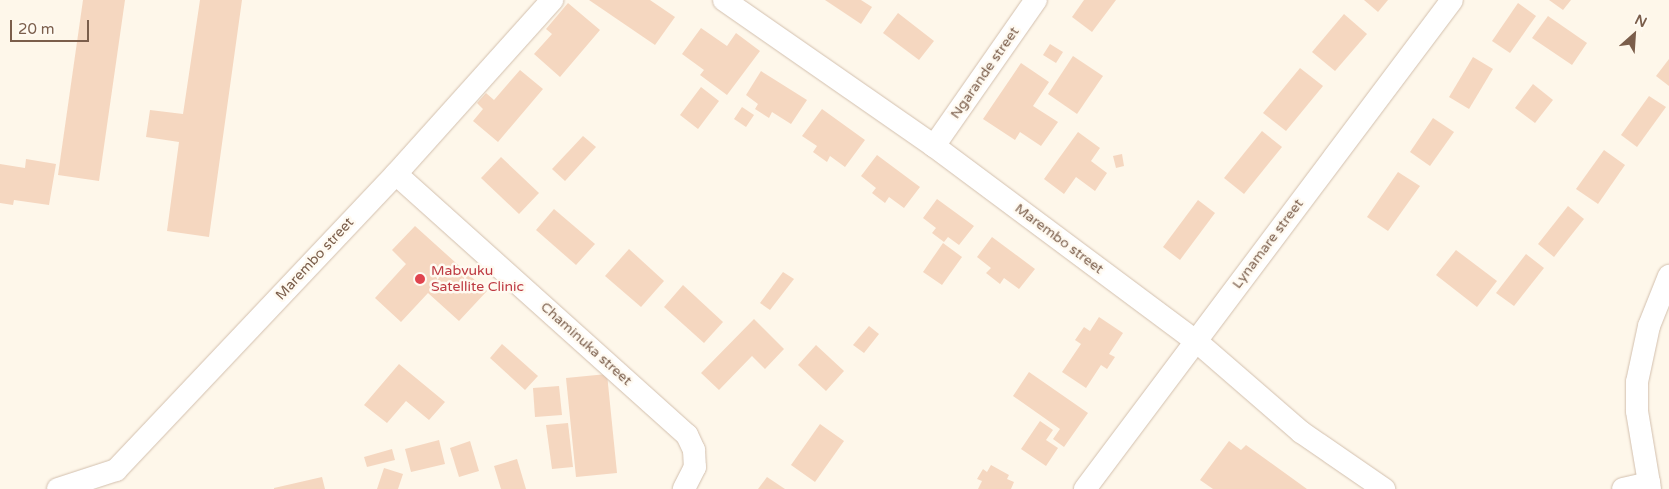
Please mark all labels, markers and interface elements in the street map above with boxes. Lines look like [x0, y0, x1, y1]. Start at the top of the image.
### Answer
scale bar [12, 10, 91, 42]
north arrow [1609, 10, 1659, 60]
text: N [1632, 11, 1650, 31]
text: 20 m [18, 20, 55, 38]
street label: Ngarande street [947, 24, 1023, 122]
street label: Lynamare street [1229, 196, 1307, 292]
street label: Marembo street [1011, 200, 1107, 278]
street label: Marembo street [272, 214, 358, 304]
place label: Mabvuku Satellite Clinic [431, 263, 524, 296]
marker: Mabvuku Satellite Clinic [413, 272, 427, 286]
street label: Chaminuka street [537, 299, 635, 389]

